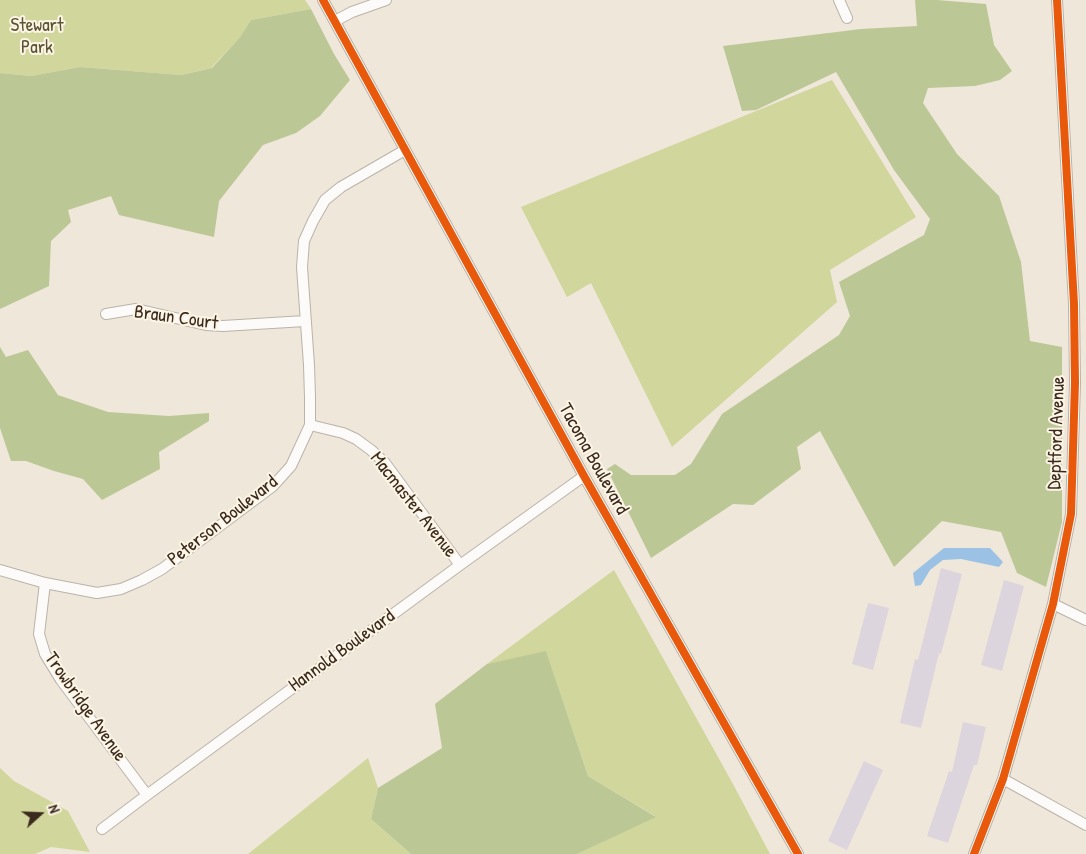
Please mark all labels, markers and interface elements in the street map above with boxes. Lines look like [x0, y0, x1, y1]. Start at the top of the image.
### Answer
park label: Stewart Park [11, 15, 63, 59]
street label: Braun Court [133, 301, 219, 335]
street label: Deptford Avenue [1044, 376, 1070, 490]
street label: Tacoma Boulevard [553, 400, 633, 518]
street label: Macmaster Avenue [365, 448, 461, 562]
street label: Peterson Boulevard [163, 471, 283, 571]
street label: Hannold Boulevard [285, 605, 399, 697]
street label: Trowbridge Avenue [39, 648, 131, 766]
north arrow [15, 789, 65, 839]
text: N [44, 802, 65, 815]

